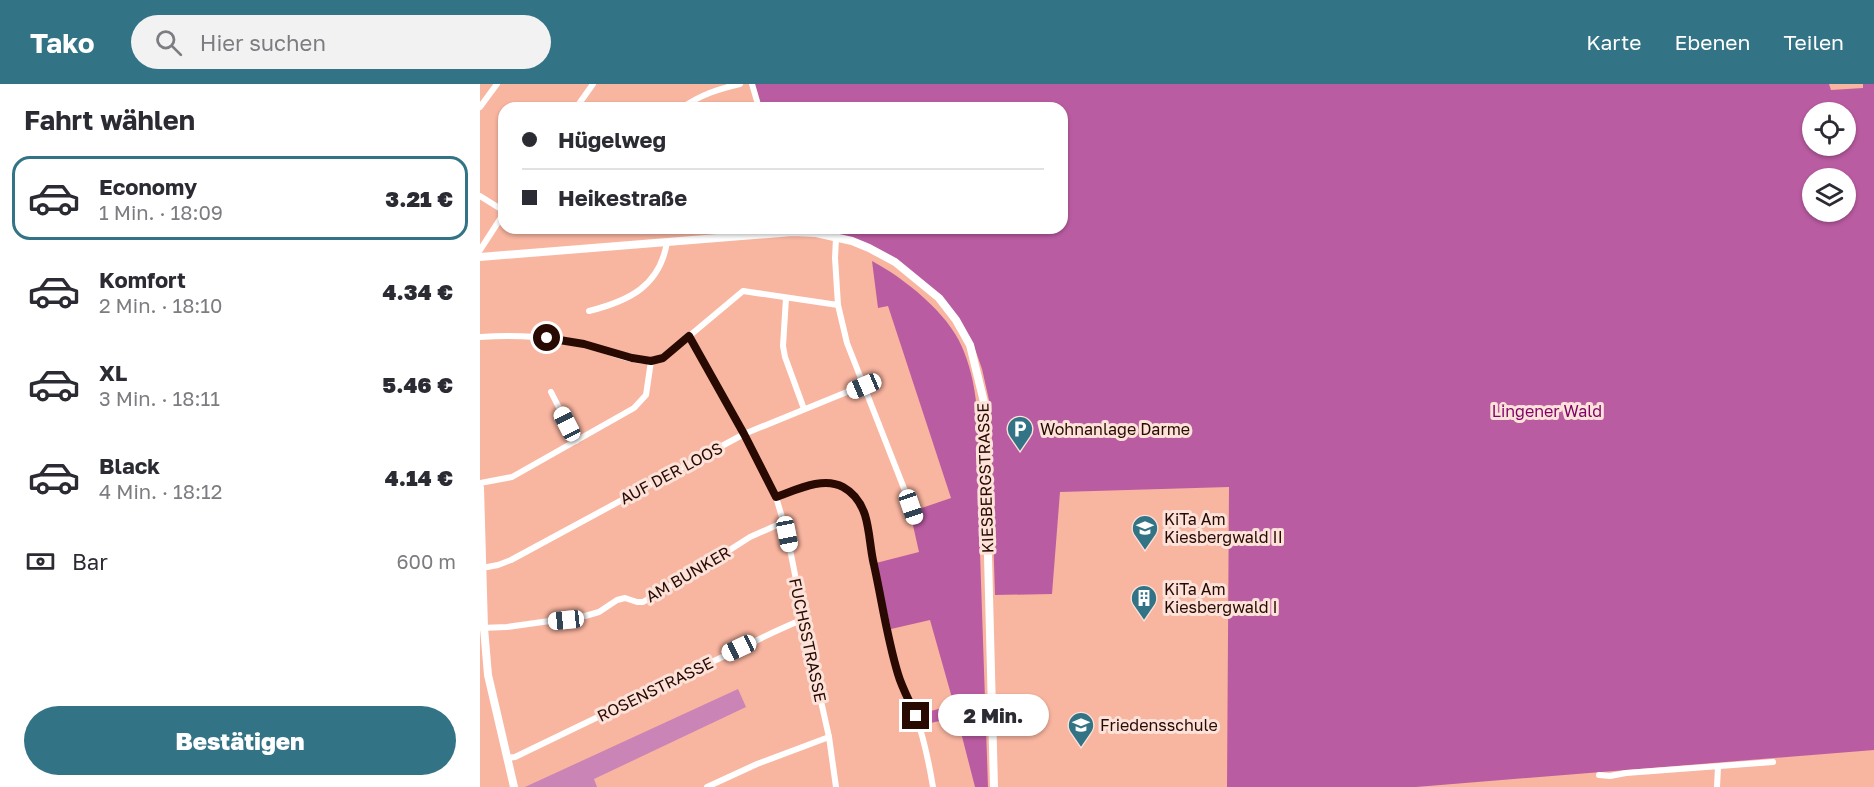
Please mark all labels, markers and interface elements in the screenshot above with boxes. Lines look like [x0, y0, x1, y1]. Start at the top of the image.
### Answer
search box [131, 15, 551, 69]
text: Tako [30, 26, 95, 59]
icon: search [152, 26, 185, 59]
text: Hier suchen [200, 29, 326, 56]
text: Karte [1586, 29, 1642, 55]
text: Ebenen [1675, 29, 1750, 55]
text: Teilen [1783, 29, 1844, 55]
map controls [1802, 102, 1856, 222]
button: locate [1802, 102, 1856, 156]
text: Fahrt wählen [24, 104, 195, 136]
text: Hügelweg [558, 126, 666, 153]
button: layers [1802, 168, 1856, 222]
icon: car [27, 171, 81, 225]
text: Economy [99, 173, 197, 200]
text: Heikestraße [558, 184, 687, 211]
text: 3.21 € [385, 185, 453, 212]
text: 1 Min. · 18:09 [99, 200, 223, 224]
icon: car [27, 264, 81, 318]
text: Komfort [99, 266, 186, 293]
text: 4.34 € [383, 278, 453, 305]
text: 2 Min. · 18:10 [99, 293, 222, 317]
route start [533, 324, 560, 351]
icon: car [27, 357, 81, 411]
text: XL [99, 359, 127, 386]
text: 5.46 € [382, 371, 453, 398]
car [844, 371, 884, 401]
text: 3 Min. · 18:11 [99, 386, 220, 410]
park label: Lingener Wald [1492, 401, 1602, 421]
street label: KIESBERGSTRASSE [972, 403, 998, 553]
car [551, 404, 583, 444]
parking icon: Wohnanlage Darme [1005, 414, 1035, 452]
place label: Wohnanlage Darme [1040, 419, 1190, 439]
street label: AUF DER LOOS [616, 437, 726, 509]
icon: car [27, 450, 81, 504]
text: Black [99, 452, 160, 479]
text: 4.14 € [385, 464, 453, 491]
text: 4 Min. · 18:12 [99, 479, 222, 503]
car [897, 487, 925, 527]
place label: KiTa Am Kiesbergwald II [1164, 509, 1283, 547]
school or university icon: KiTa Am Kiesbergwald II [1130, 513, 1160, 551]
car [775, 515, 799, 553]
street label: AM BUNKER [642, 542, 734, 606]
icon: cash [24, 545, 57, 578]
text: Bar [72, 548, 108, 575]
text: 600 m [396, 549, 456, 573]
street label: FUCHSSTRASSE [785, 576, 831, 704]
place label: KiTa Am Kiesbergwald I [1164, 579, 1278, 617]
building icon: KiTa Am Kiesbergwald I [1129, 583, 1159, 621]
car [547, 609, 585, 631]
car [719, 632, 759, 664]
street label: ROSENSTRASSE [594, 652, 716, 726]
callout: 2 Min. [937, 695, 1048, 737]
route end [902, 702, 929, 729]
text: 2 Min. [964, 703, 1023, 727]
button: Bestätigen [24, 706, 456, 775]
school or university icon: Friedensschule [1066, 710, 1096, 748]
place label: Friedensschule [1100, 715, 1218, 735]

